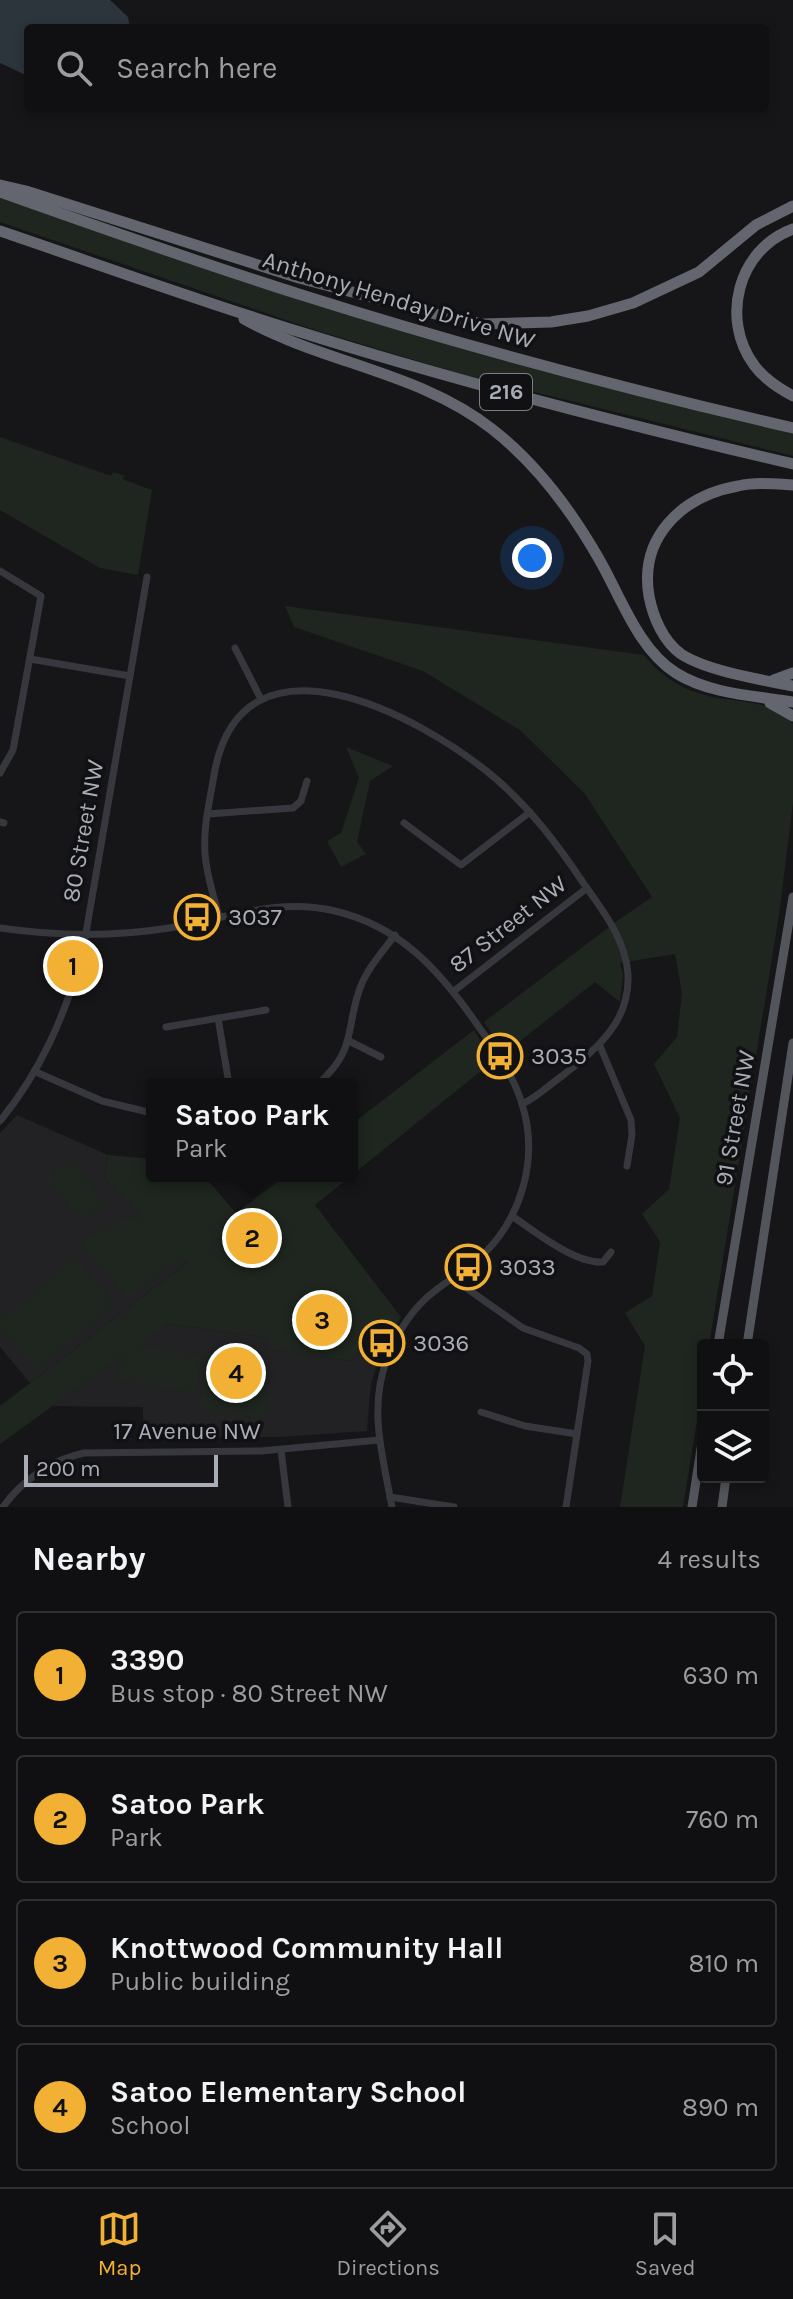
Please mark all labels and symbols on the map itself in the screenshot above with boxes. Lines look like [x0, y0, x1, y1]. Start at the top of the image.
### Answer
street label: Anthony Henday Drive NW [260, 245, 539, 355]
road number: 216 [480, 374, 532, 410]
your location [512, 538, 552, 578]
street label: 80 Street NW [57, 757, 109, 904]
street label: 87 Street NW [444, 869, 573, 978]
bus stop icon: 3037 [173, 893, 221, 941]
place label: 3037 [228, 903, 282, 931]
pin: 1 [47, 936, 99, 996]
bus stop icon: 3035 [476, 1032, 524, 1080]
place label: 3035 [531, 1042, 587, 1070]
street label: 91 Street NW [709, 1048, 761, 1188]
pin: 2 [226, 1208, 278, 1268]
bus stop icon: 3033 [444, 1243, 492, 1291]
place label: 3033 [499, 1253, 556, 1281]
pin: 3 [296, 1290, 348, 1350]
bus stop icon: 3036 [358, 1319, 406, 1367]
place label: 3036 [413, 1329, 469, 1357]
pin: 4 [210, 1343, 262, 1403]
street label: 17 Avenue NW [113, 1417, 261, 1445]
scale bar [24, 1451, 218, 1487]

